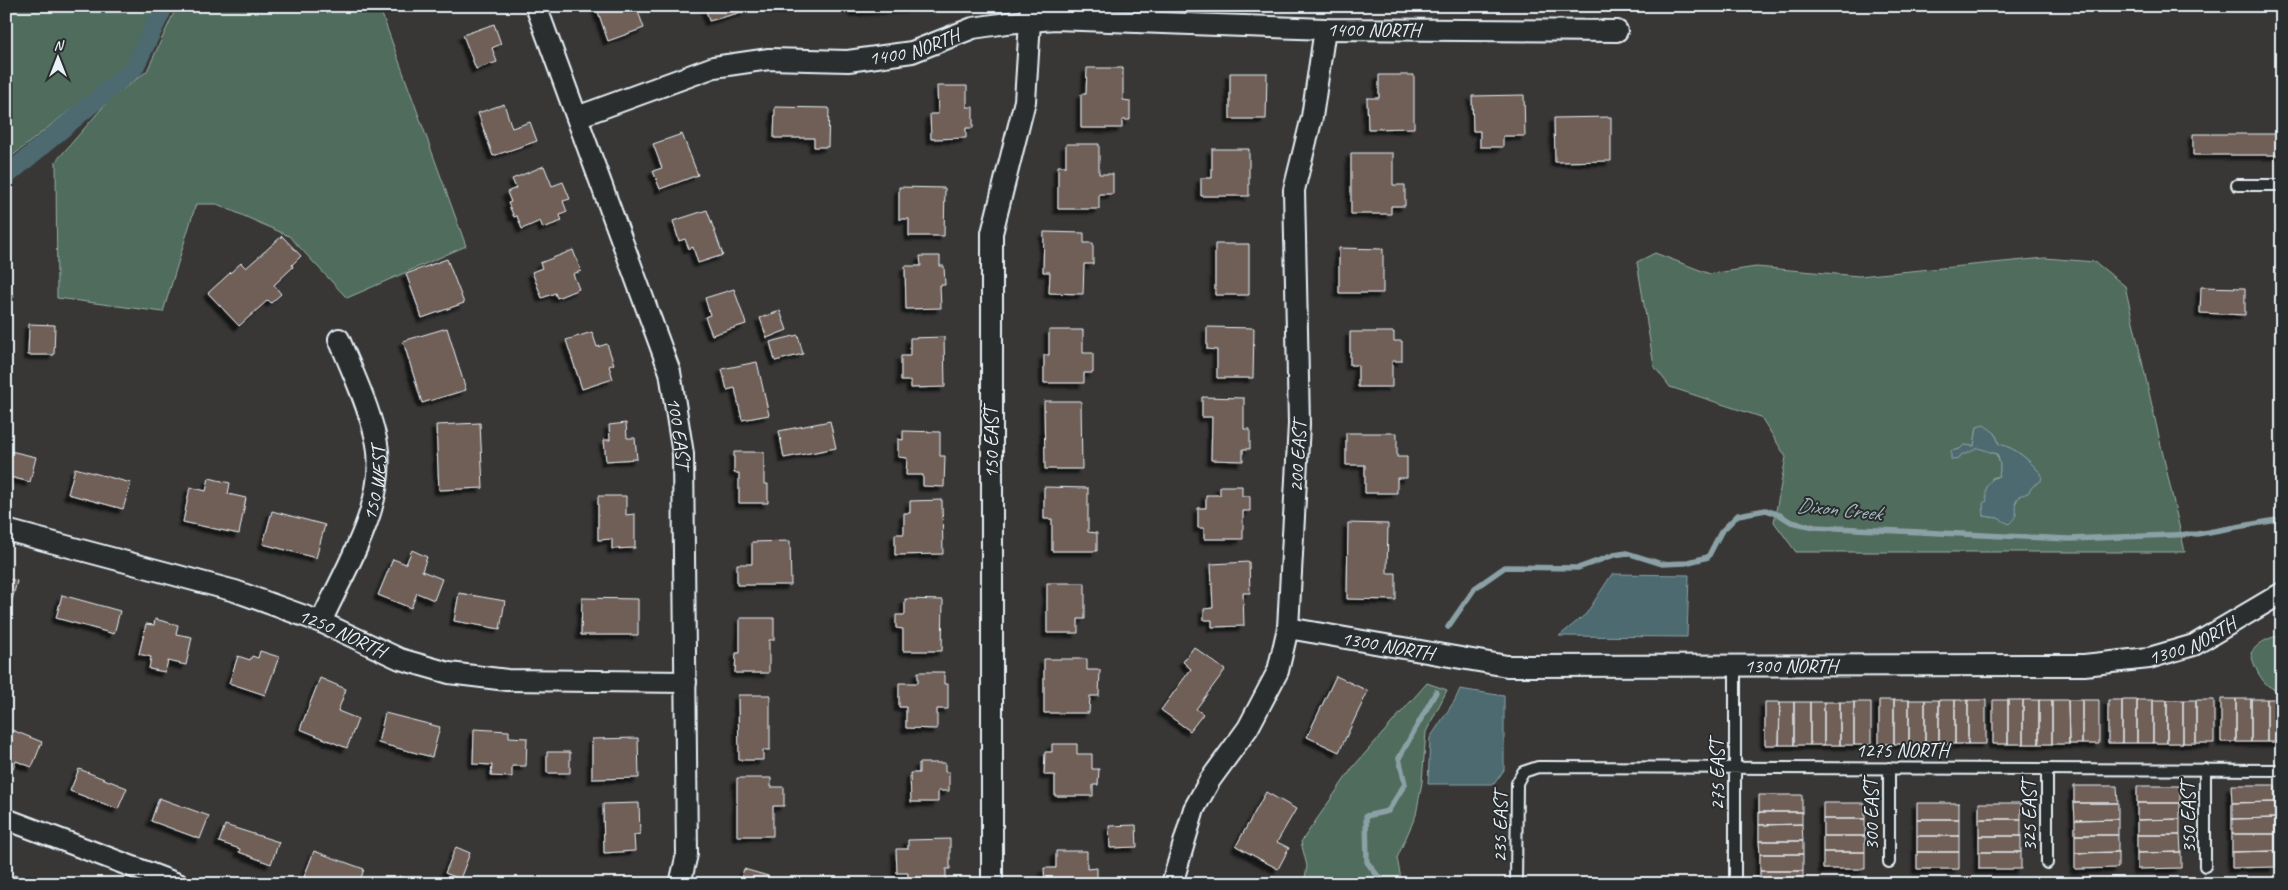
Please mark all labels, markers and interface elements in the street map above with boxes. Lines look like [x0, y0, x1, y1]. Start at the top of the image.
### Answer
street label: 1400 NORTH [1327, 17, 1424, 42]
street label: 1400 NORTH [867, 21, 966, 70]
north arrow [32, 32, 82, 82]
text: N [54, 37, 65, 54]
street label: 100 EAST [662, 395, 697, 473]
street label: 150 EAST [979, 403, 1004, 479]
street label: 200 EAST [1283, 415, 1312, 493]
street label: 150 WEST [356, 440, 391, 524]
water label: Dixon Creek [1796, 492, 1886, 527]
street label: 1250 NORTH [295, 602, 393, 665]
street label: 1300 NORTH [2145, 609, 2243, 670]
street label: 1300 NORTH [1340, 625, 1439, 666]
street label: 1300 NORTH [1744, 653, 1841, 678]
street label: 275 EAST [1705, 735, 1730, 811]
street label: 1275 NORTH [1856, 738, 1952, 763]
street label: 300 EAST [1859, 775, 1884, 851]
street label: 325 EAST [2017, 776, 2042, 852]
street label: 350 EAST [2176, 778, 2201, 854]
street label: 235 EAST [1487, 786, 1513, 863]

